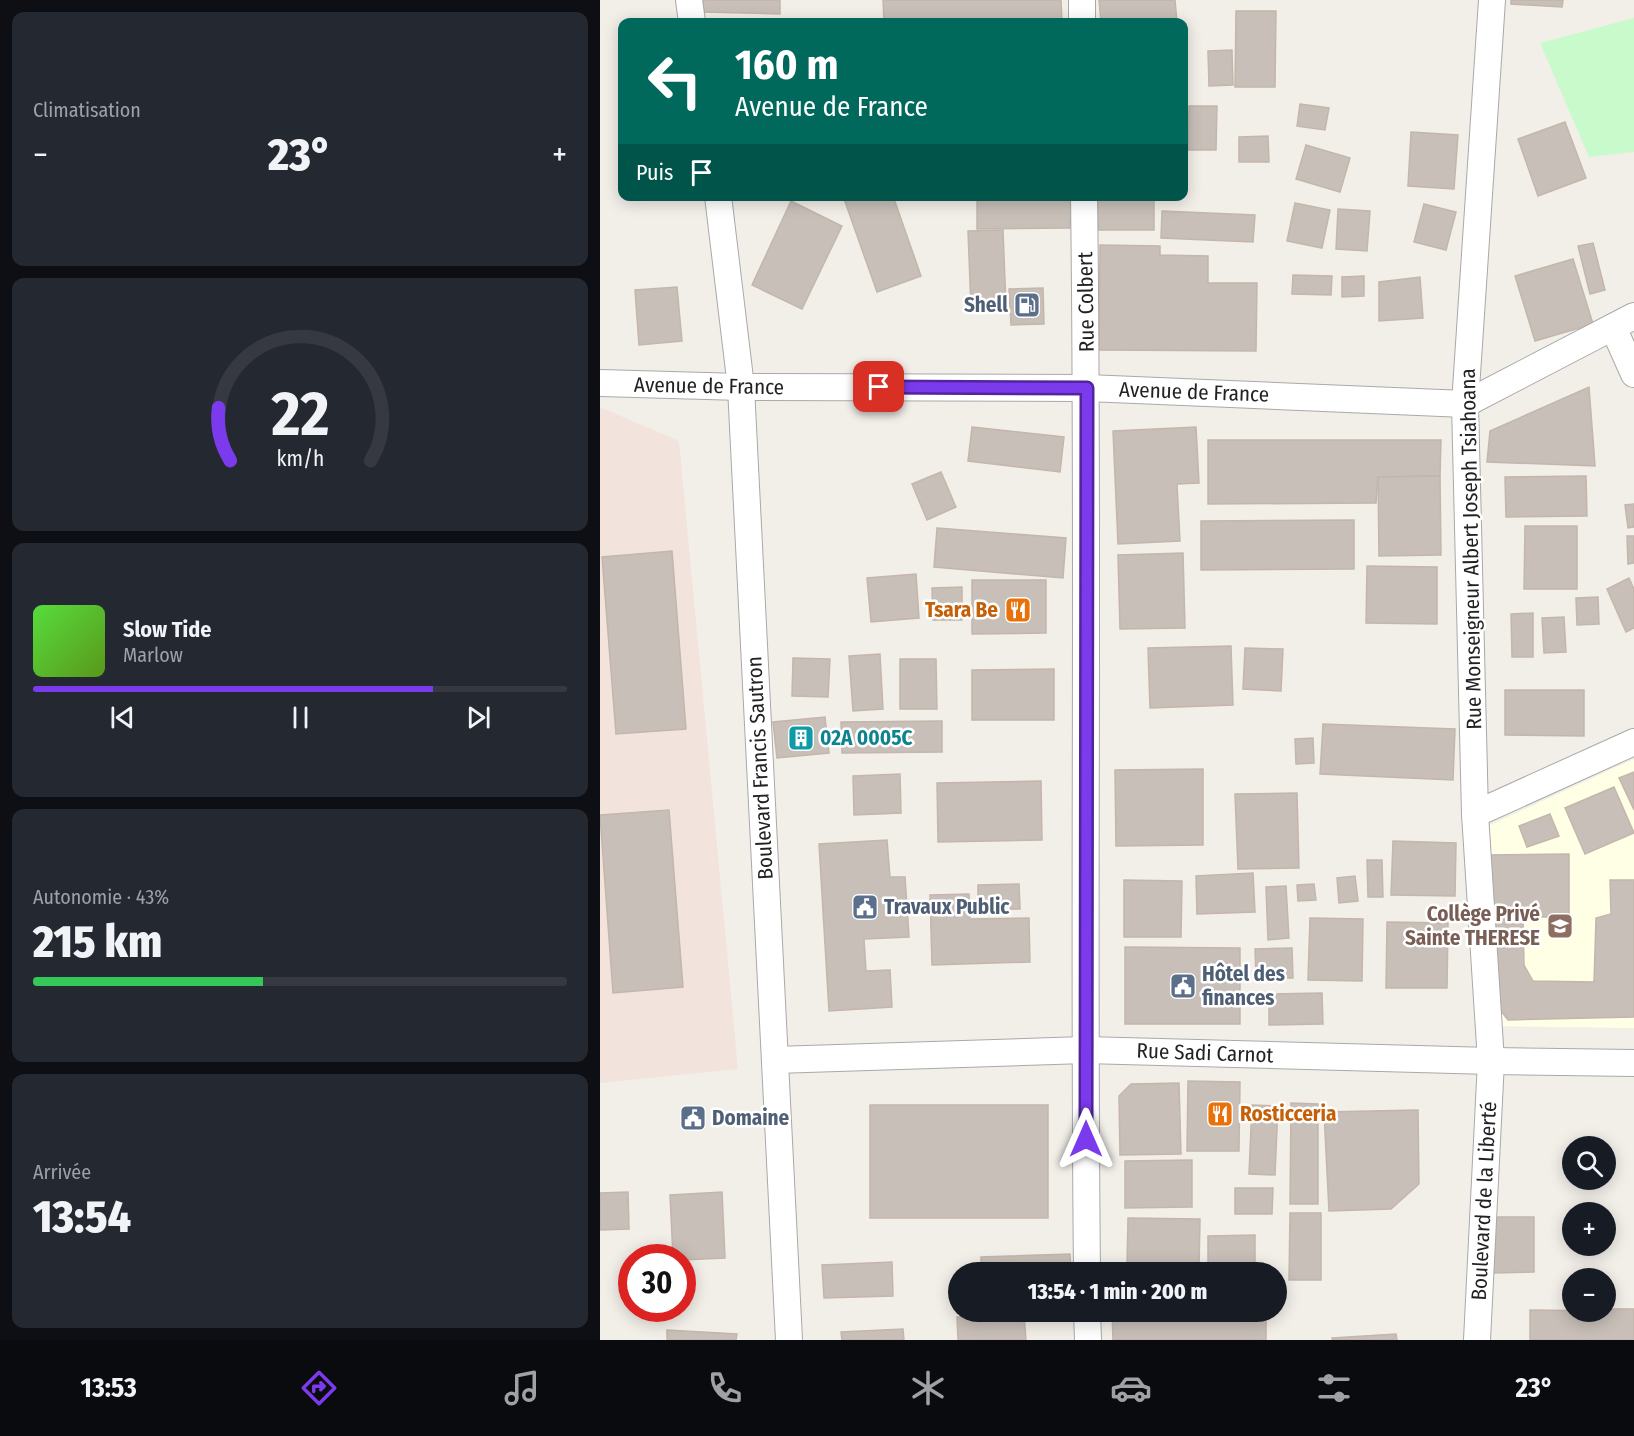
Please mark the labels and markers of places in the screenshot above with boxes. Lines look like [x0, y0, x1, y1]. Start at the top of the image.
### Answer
fuel station icon: Shell [1012, 290, 1042, 320]
place label: Shell [964, 292, 1008, 318]
pin [853, 361, 904, 412]
restaurant icon: Tsara Be [1003, 595, 1033, 625]
place label: Tsara Be [925, 597, 998, 623]
building icon: 02A 0005C [786, 723, 816, 753]
place label: 02A 0005C [820, 725, 912, 751]
public building icon: Travaux Public [850, 892, 880, 922]
place label: Travaux Public [884, 894, 1010, 920]
place label: Collège Privé Sainte THERESE [1405, 901, 1540, 951]
school or university icon: Collège Privé Sainte THERESE [1545, 911, 1575, 941]
place label: Hôtel des finances [1202, 961, 1285, 1011]
public building icon: Hôtel des finances [1168, 971, 1198, 1001]
restaurant icon: Rosticceria [1205, 1099, 1235, 1129]
place label: Rosticceria [1240, 1101, 1336, 1127]
public building icon: Domaine [678, 1103, 708, 1133]
place label: Domaine [712, 1105, 790, 1131]

